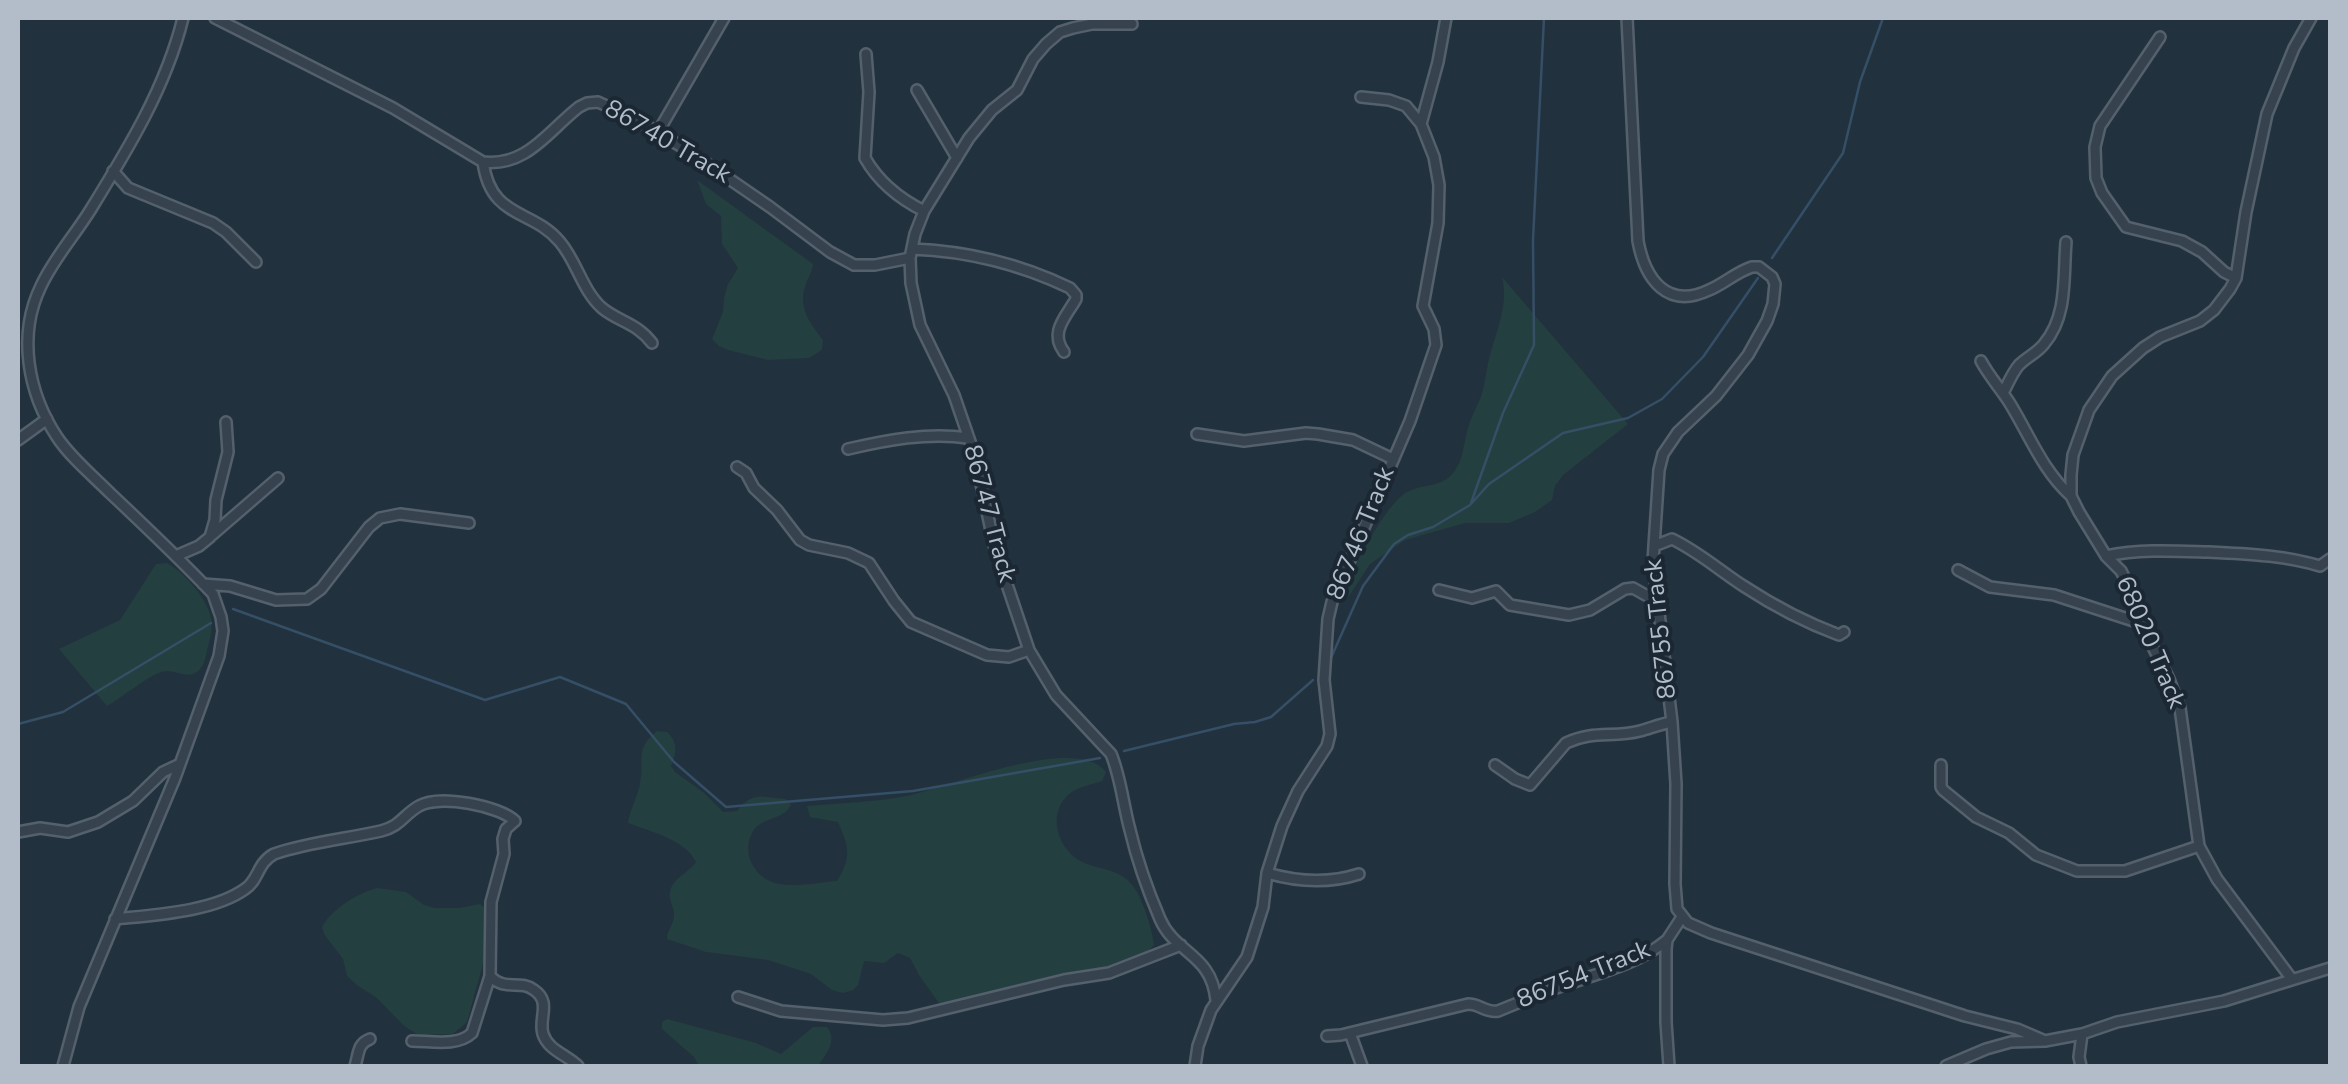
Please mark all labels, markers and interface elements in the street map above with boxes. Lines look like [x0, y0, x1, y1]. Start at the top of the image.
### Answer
street label: 86740 Track [599, 95, 735, 191]
street label: 86747 Track [955, 442, 1021, 586]
street label: 86746 Track [1322, 463, 1402, 605]
street label: 86755 Track [1640, 557, 1684, 701]
street label: 68020 Track [2108, 572, 2190, 714]
street label: 86754 Track [1513, 936, 1655, 1016]

